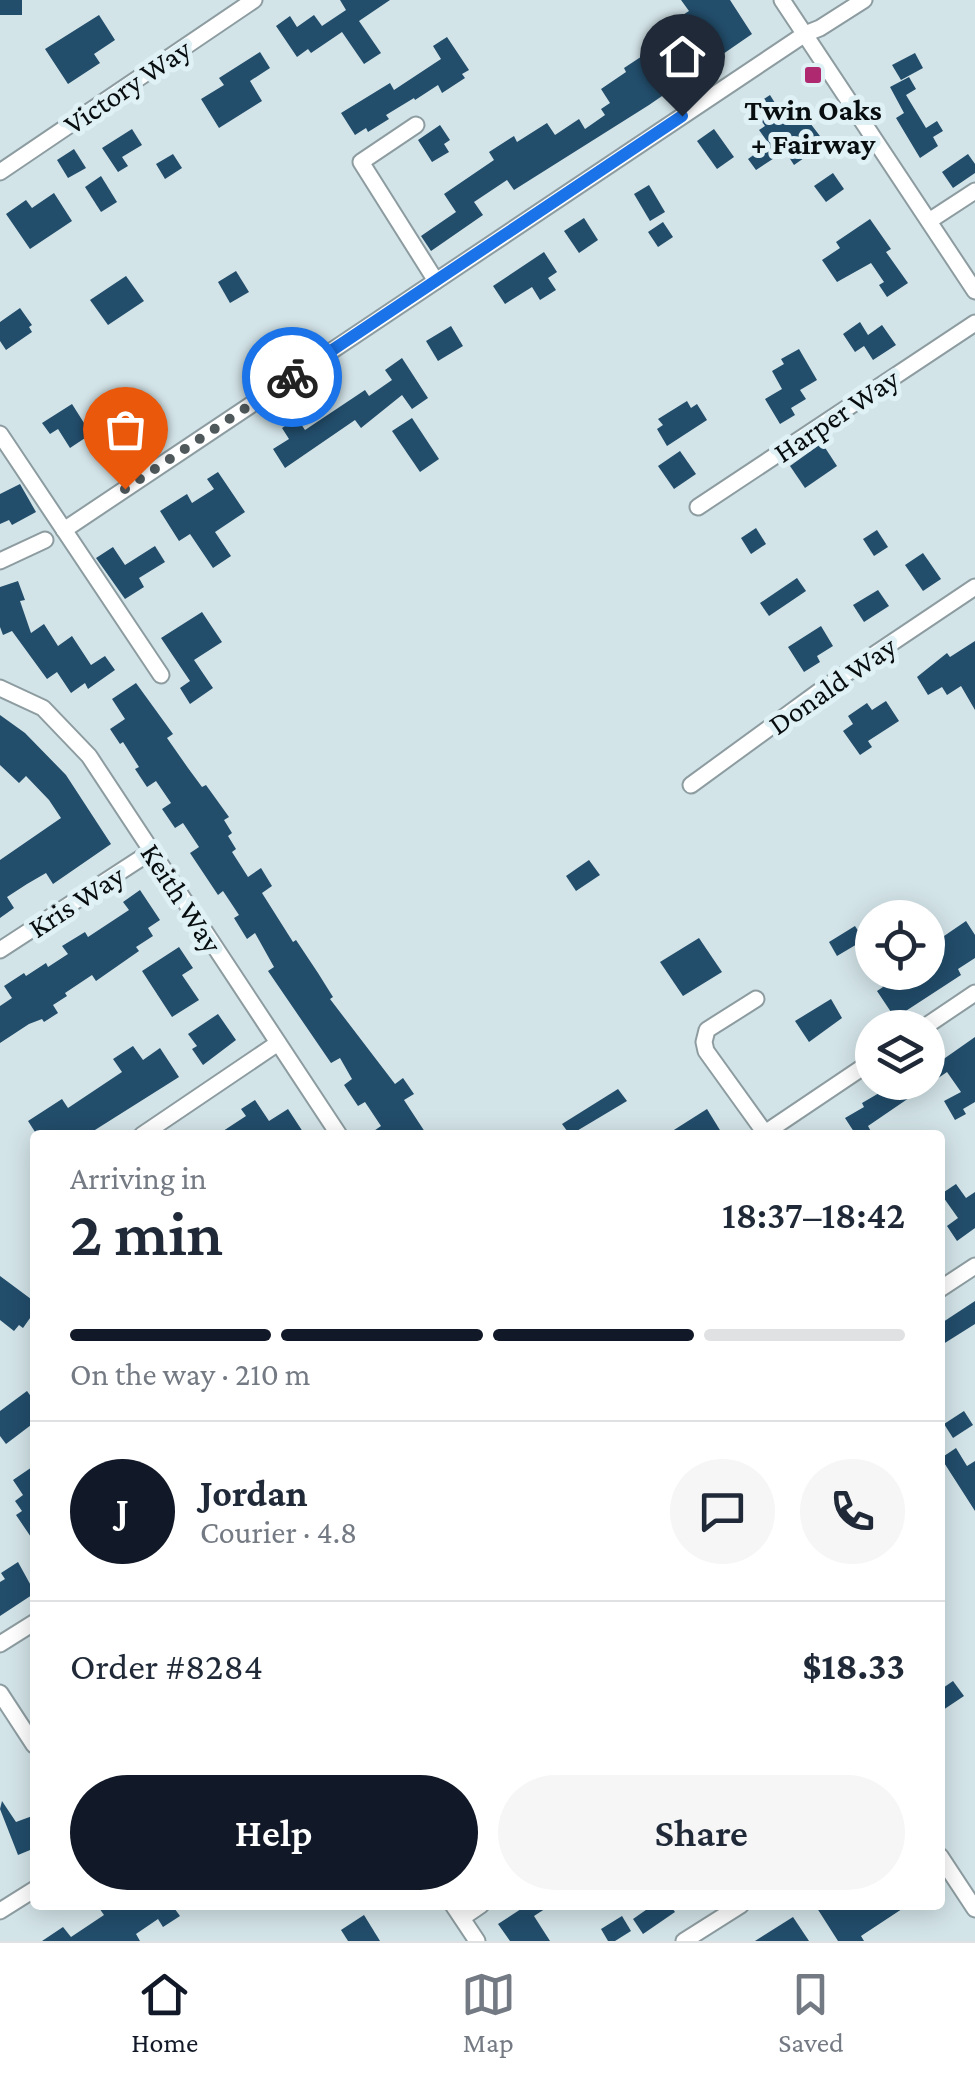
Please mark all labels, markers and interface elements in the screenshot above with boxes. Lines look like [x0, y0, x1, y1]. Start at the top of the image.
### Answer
pin [640, 14, 725, 117]
icon: home [655, 29, 710, 84]
street label: Victory Way [57, 32, 197, 141]
marker: Twin Oaks + Fairway [802, 64, 824, 86]
place label: Twin Oaks + Fairway [744, 93, 882, 160]
courier [242, 327, 342, 427]
icon: bike [265, 350, 320, 405]
street label: Harper Way [767, 361, 905, 470]
pin [83, 387, 168, 490]
icon: bag [98, 402, 153, 457]
street label: Donald Way [762, 629, 903, 742]
street label: Keith Way [134, 837, 230, 959]
street label: Kris Way [22, 858, 131, 945]
map controls [855, 900, 945, 1100]
button: locate [855, 900, 945, 990]
button: layers [855, 1010, 945, 1100]
text: Arriving in [70, 1160, 207, 1196]
text: 18:37–18:42 [722, 1194, 905, 1236]
text: 2 min [70, 1197, 223, 1269]
text: On the way · 210 m [70, 1356, 311, 1392]
button: chat [670, 1459, 775, 1564]
button: phone [800, 1459, 905, 1564]
text: Jordan [200, 1472, 308, 1514]
text: J [116, 1490, 129, 1532]
text: Courier · 4.8 [200, 1514, 357, 1550]
text: Order #8284 [70, 1645, 263, 1687]
text: $18.33 [802, 1645, 905, 1687]
button: Help [70, 1775, 478, 1890]
button: Share [498, 1775, 905, 1890]
tab: Home [131, 1967, 198, 2058]
tab: Map [461, 1967, 516, 2058]
tab: Saved [778, 1967, 844, 2058]

